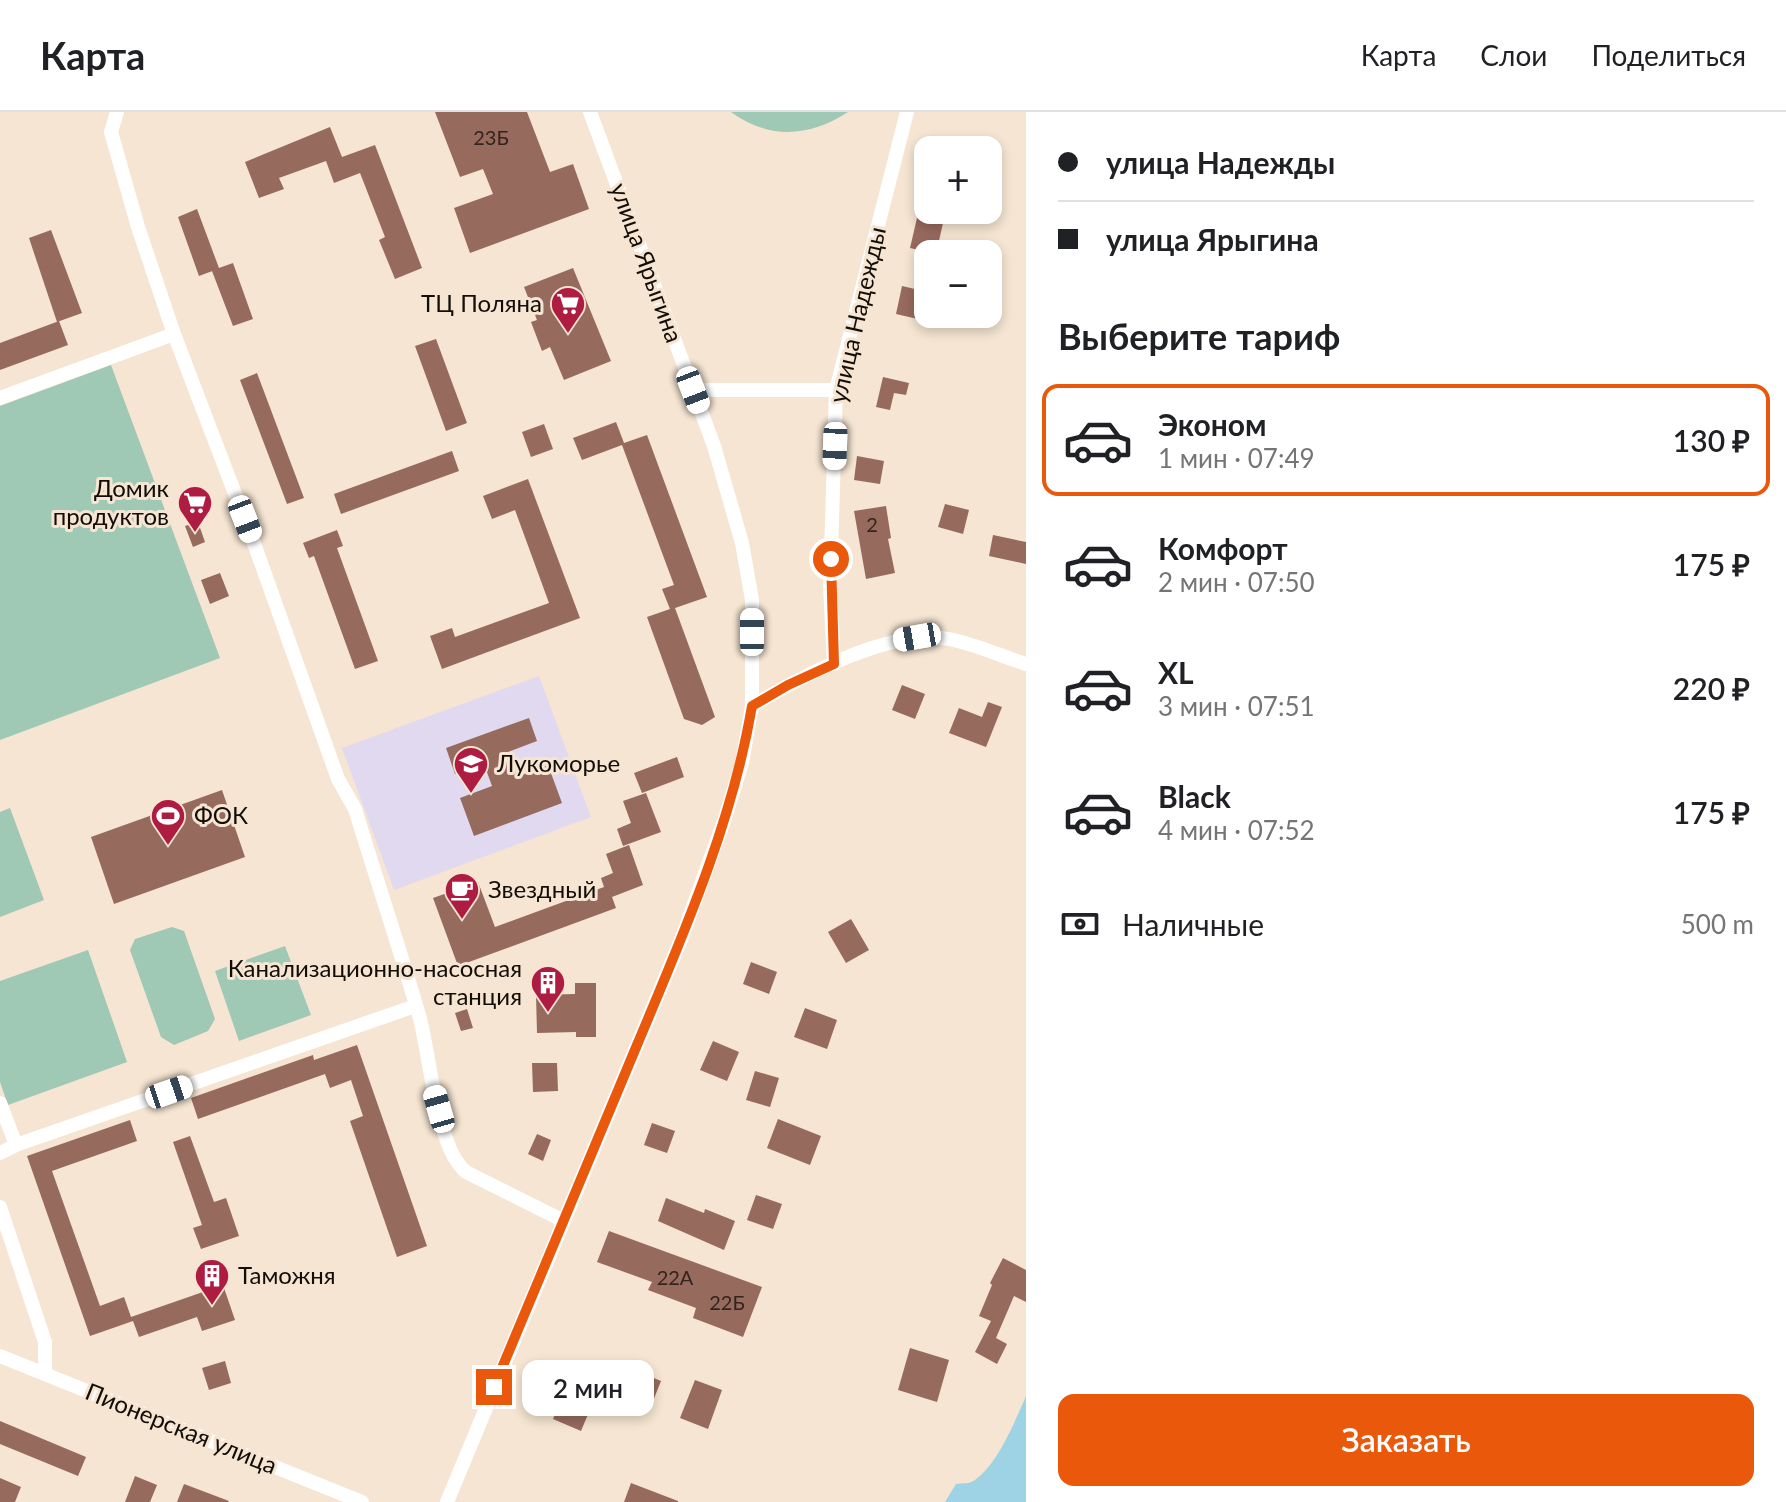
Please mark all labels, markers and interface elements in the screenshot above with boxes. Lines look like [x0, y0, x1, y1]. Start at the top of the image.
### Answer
text: Карта [40, 32, 145, 78]
text: Карта [1361, 38, 1436, 72]
text: Слои [1480, 38, 1547, 72]
text: Поделиться [1591, 38, 1746, 72]
house number: 23Б [473, 125, 509, 149]
map controls [914, 136, 1002, 328]
button: + [914, 136, 1002, 224]
text: улица Надежды [1106, 144, 1335, 180]
street label: улица Ярыгина [605, 179, 690, 346]
text: улица Ярыгина [1106, 221, 1319, 257]
street label: улица Надежды [822, 224, 891, 406]
button: − [914, 240, 1002, 328]
supermarket icon: ТЦ Поляна [549, 285, 587, 335]
place label: ТЦ Поляна [421, 288, 542, 317]
text: Выберите тариф [1058, 314, 1340, 358]
car [673, 363, 713, 417]
icon: car [1062, 404, 1134, 476]
text: Эконом [1158, 406, 1267, 442]
car [822, 422, 848, 470]
text: 130 ₽ [1673, 422, 1750, 458]
text: 1 мин · 07:49 [1158, 442, 1315, 474]
place label: Домик продуктов [53, 473, 170, 530]
supermarket icon: Домик продуктов [176, 484, 214, 534]
car [225, 492, 265, 546]
house number: 2 [866, 512, 878, 536]
icon: car [1062, 528, 1134, 600]
text: Комфорт [1158, 530, 1288, 566]
route start [813, 541, 849, 577]
text: 175 ₽ [1673, 546, 1750, 582]
text: 2 мин · 07:50 [1158, 566, 1315, 598]
car [740, 608, 764, 656]
car [891, 621, 943, 653]
icon: car [1062, 652, 1134, 724]
text: XL [1158, 654, 1194, 690]
text: 220 ₽ [1673, 670, 1750, 706]
text: 3 мин · 07:51 [1158, 690, 1315, 722]
school or university icon: Лукоморье [452, 745, 490, 795]
place label: Лукоморье [496, 748, 620, 777]
icon: car [1062, 776, 1134, 848]
text: Black [1158, 778, 1231, 814]
text: 175 ₽ [1673, 794, 1750, 830]
sports icon: ФОК [149, 797, 187, 847]
place label: ФОК [194, 800, 248, 829]
text: 4 мин · 07:52 [1158, 814, 1315, 846]
cafe icon: Звездный [443, 871, 481, 921]
place label: Звездный [488, 874, 596, 903]
icon: cash [1058, 902, 1102, 946]
text: Наличные [1122, 906, 1264, 942]
text: 500 m [1681, 908, 1754, 940]
place label: Канализационно-насосная станция [228, 953, 522, 1010]
building icon: Канализационно-насосная станция [529, 964, 567, 1014]
car [142, 1073, 196, 1111]
car [421, 1083, 457, 1135]
building icon: Таможня [193, 1257, 231, 1307]
place label: Таможня [238, 1260, 336, 1289]
house number: 22А [657, 1265, 694, 1289]
house number: 22Б [709, 1290, 745, 1314]
callout: 2 мин [522, 1359, 654, 1415]
route end [476, 1369, 512, 1405]
text: 2 мин [553, 1372, 623, 1404]
street label: Пионерская улица [82, 1376, 282, 1479]
button: Заказать [1058, 1394, 1754, 1486]

